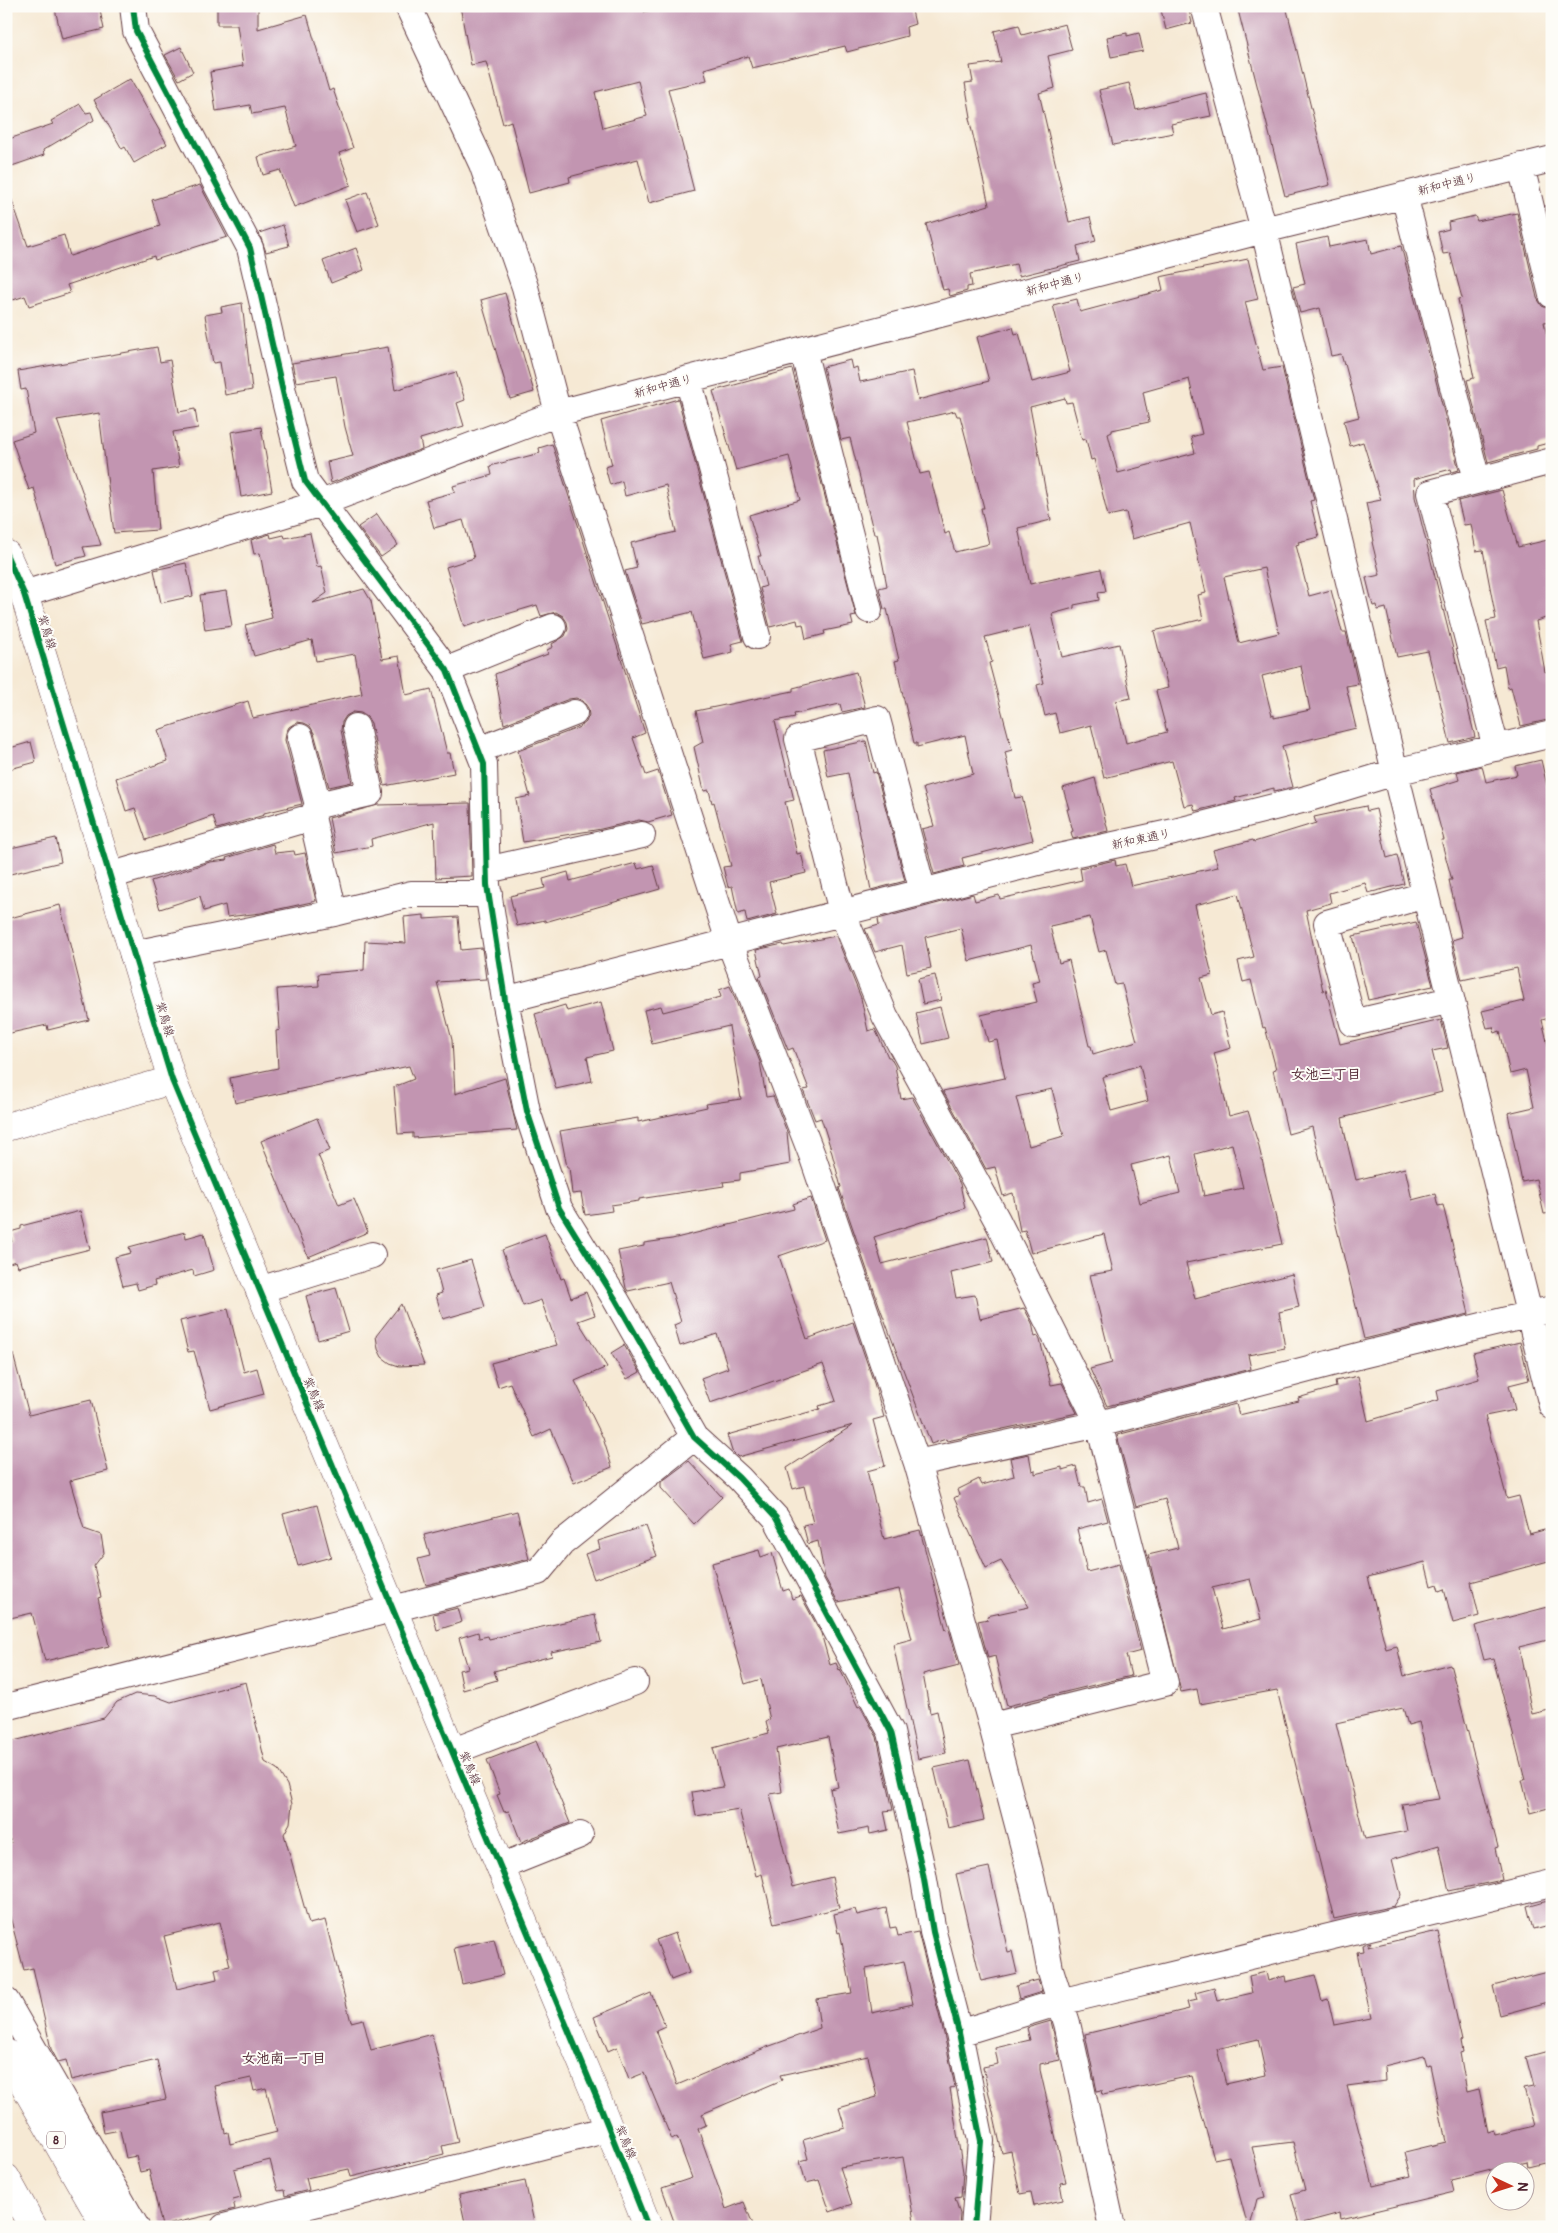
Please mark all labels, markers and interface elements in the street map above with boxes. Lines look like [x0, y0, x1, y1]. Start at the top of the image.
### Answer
street label: 新和中通り [1416, 170, 1478, 199]
street label: 新和中通り [1024, 269, 1086, 299]
street label: 新和中通り [632, 371, 694, 401]
street label: 紫鳥線 [34, 613, 59, 652]
street label: 新和東通り [1110, 826, 1172, 853]
street label: 紫鳥線 [152, 1000, 177, 1039]
district label: 女池三丁目 [1291, 1066, 1361, 1083]
street label: 紫鳥線 [300, 1375, 327, 1414]
street label: 紫鳥線 [456, 1749, 483, 1788]
district label: 女池南一丁目 [242, 2050, 326, 2067]
street label: 紫鳥線 [612, 2123, 639, 2162]
road number: 8 [47, 2132, 65, 2148]
north arrow [1486, 2160, 1536, 2210]
text: N [1514, 2182, 1531, 2192]

